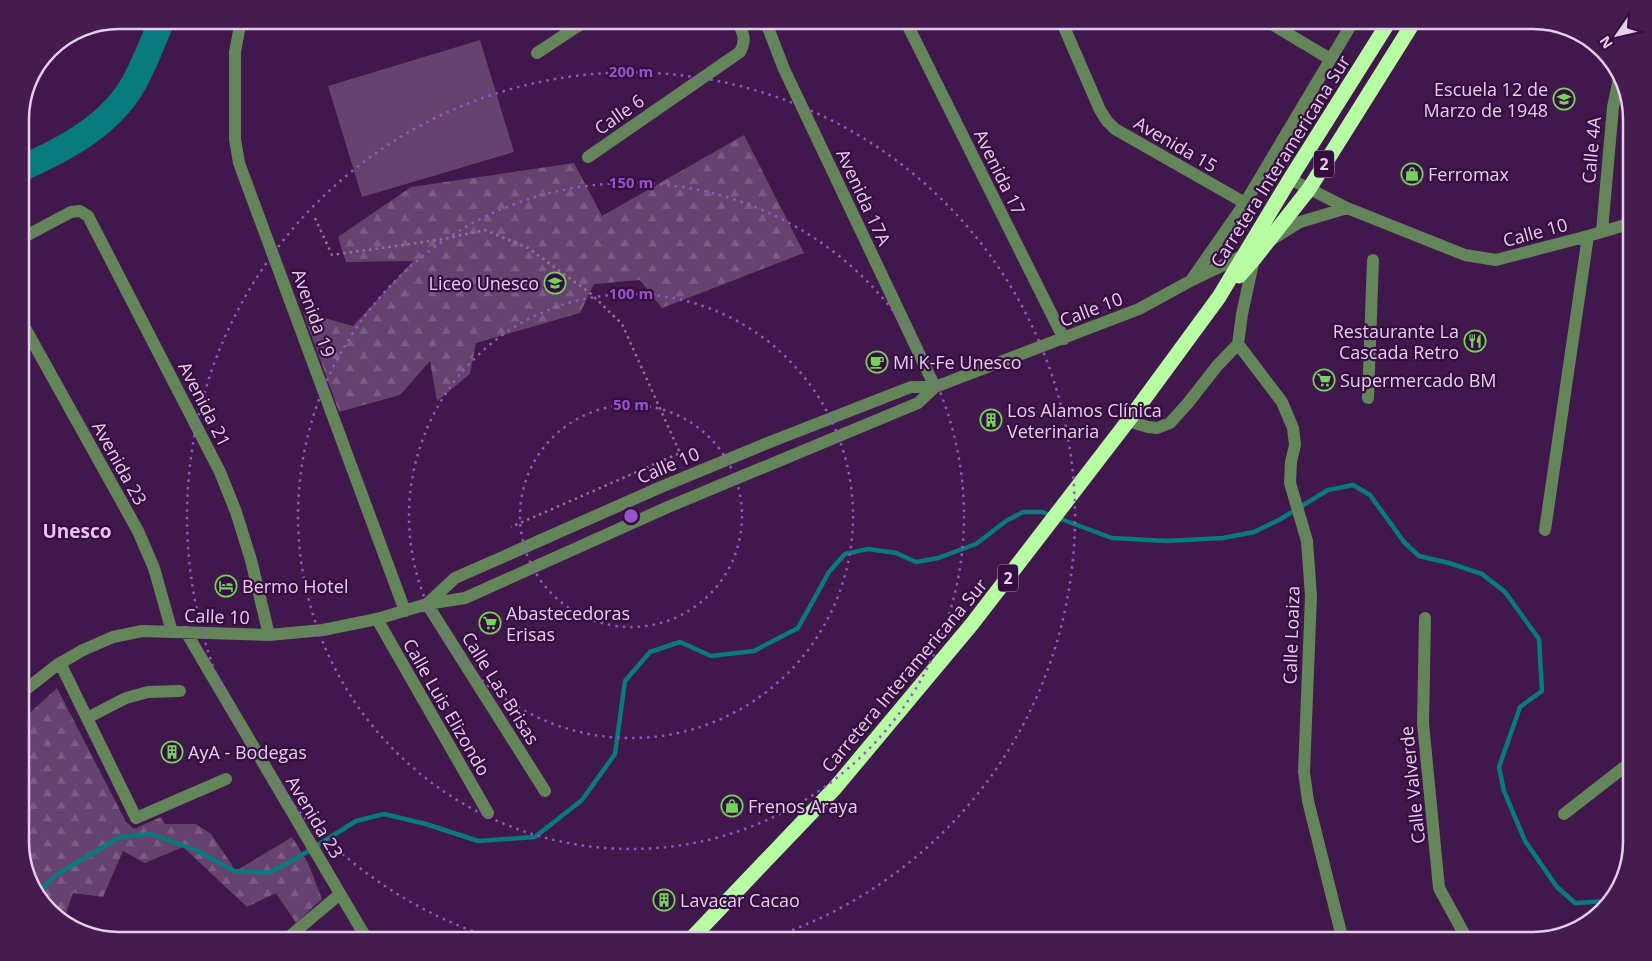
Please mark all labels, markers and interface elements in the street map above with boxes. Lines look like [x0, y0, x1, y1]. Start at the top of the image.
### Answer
north arrow [1592, 10, 1642, 60]
text: N [1595, 33, 1617, 53]
street label: Carretera Interamericana Sur [1205, 50, 1356, 272]
text: 200 m [609, 61, 653, 81]
place label: Escuela 12 de Marzo de 1948 [1424, 77, 1548, 122]
school or university icon: Escuela 12 de Marzo de 1948 [1552, 87, 1576, 111]
street label: Calle 6 [589, 88, 649, 140]
street label: Avenida 15 [1130, 111, 1222, 177]
street label: Calle 4A [1576, 115, 1606, 184]
street label: Avenida 17 [969, 125, 1031, 219]
street label: Avenida 17A [831, 145, 897, 250]
road number: 2 [1314, 150, 1334, 178]
shop icon: Ferromax [1400, 162, 1424, 186]
place label: Ferromax [1428, 162, 1510, 186]
text: 150 m [609, 172, 653, 192]
street label: Calle 10 [1500, 212, 1570, 252]
street label: Avenida 19 [287, 266, 341, 360]
place label: Liceo Unesco [429, 271, 539, 295]
school or university icon: Liceo Unesco [543, 271, 567, 295]
text: 100 m [609, 283, 653, 303]
street label: Calle 10 [1056, 286, 1126, 332]
place label: Restaurante La Cascada Retro [1333, 319, 1459, 364]
restaurant icon: Restaurante La Cascada Retro [1463, 329, 1487, 353]
cafe icon: Mi K-Fe Unesco [865, 350, 889, 374]
place label: Mi K-Fe Unesco [893, 350, 1022, 374]
street label: Avenida 21 [173, 357, 237, 451]
supermarket icon: Supermercado BM [1312, 368, 1336, 392]
place label: Supermercado BM [1340, 368, 1496, 392]
text: 50 m [613, 394, 649, 414]
place label: Los Alamos Clínica Veterinaria [1007, 398, 1162, 443]
building icon: Los Alamos Clínica Veterinaria [979, 408, 1003, 432]
street label: Avenida 23 [87, 417, 153, 509]
street label: Calle 10 [633, 441, 703, 489]
centre of rings [622, 507, 640, 525]
district label: Unesco [42, 518, 112, 544]
road number: 2 [998, 564, 1018, 592]
street label: Carretera Interamericana Sur [816, 573, 993, 777]
hotel icon: Bermo Hotel [214, 574, 238, 598]
place label: Bermo Hotel [242, 574, 348, 598]
street label: Calle Loaiza [1277, 585, 1305, 685]
place label: Abastecedoras Erisas [506, 601, 630, 646]
street label: Calle 10 [184, 603, 250, 629]
supermarket icon: Abastecedoras Erisas [478, 611, 502, 635]
street label: Calle Las Brisas [457, 627, 545, 749]
street label: Calle Luis Elizondo [398, 634, 496, 780]
street label: Calle Valverde [1394, 725, 1430, 845]
building icon: AyA - Bodegas [160, 740, 184, 764]
place label: AyA - Bodegas [188, 740, 307, 764]
street label: Avenida 23 [281, 771, 349, 863]
shop icon: Frenos Araya [720, 794, 744, 818]
place label: Frenos Araya [748, 794, 858, 818]
building icon: Lavacar Cacao [652, 888, 676, 912]
place label: Lavacar Cacao [680, 888, 800, 912]

